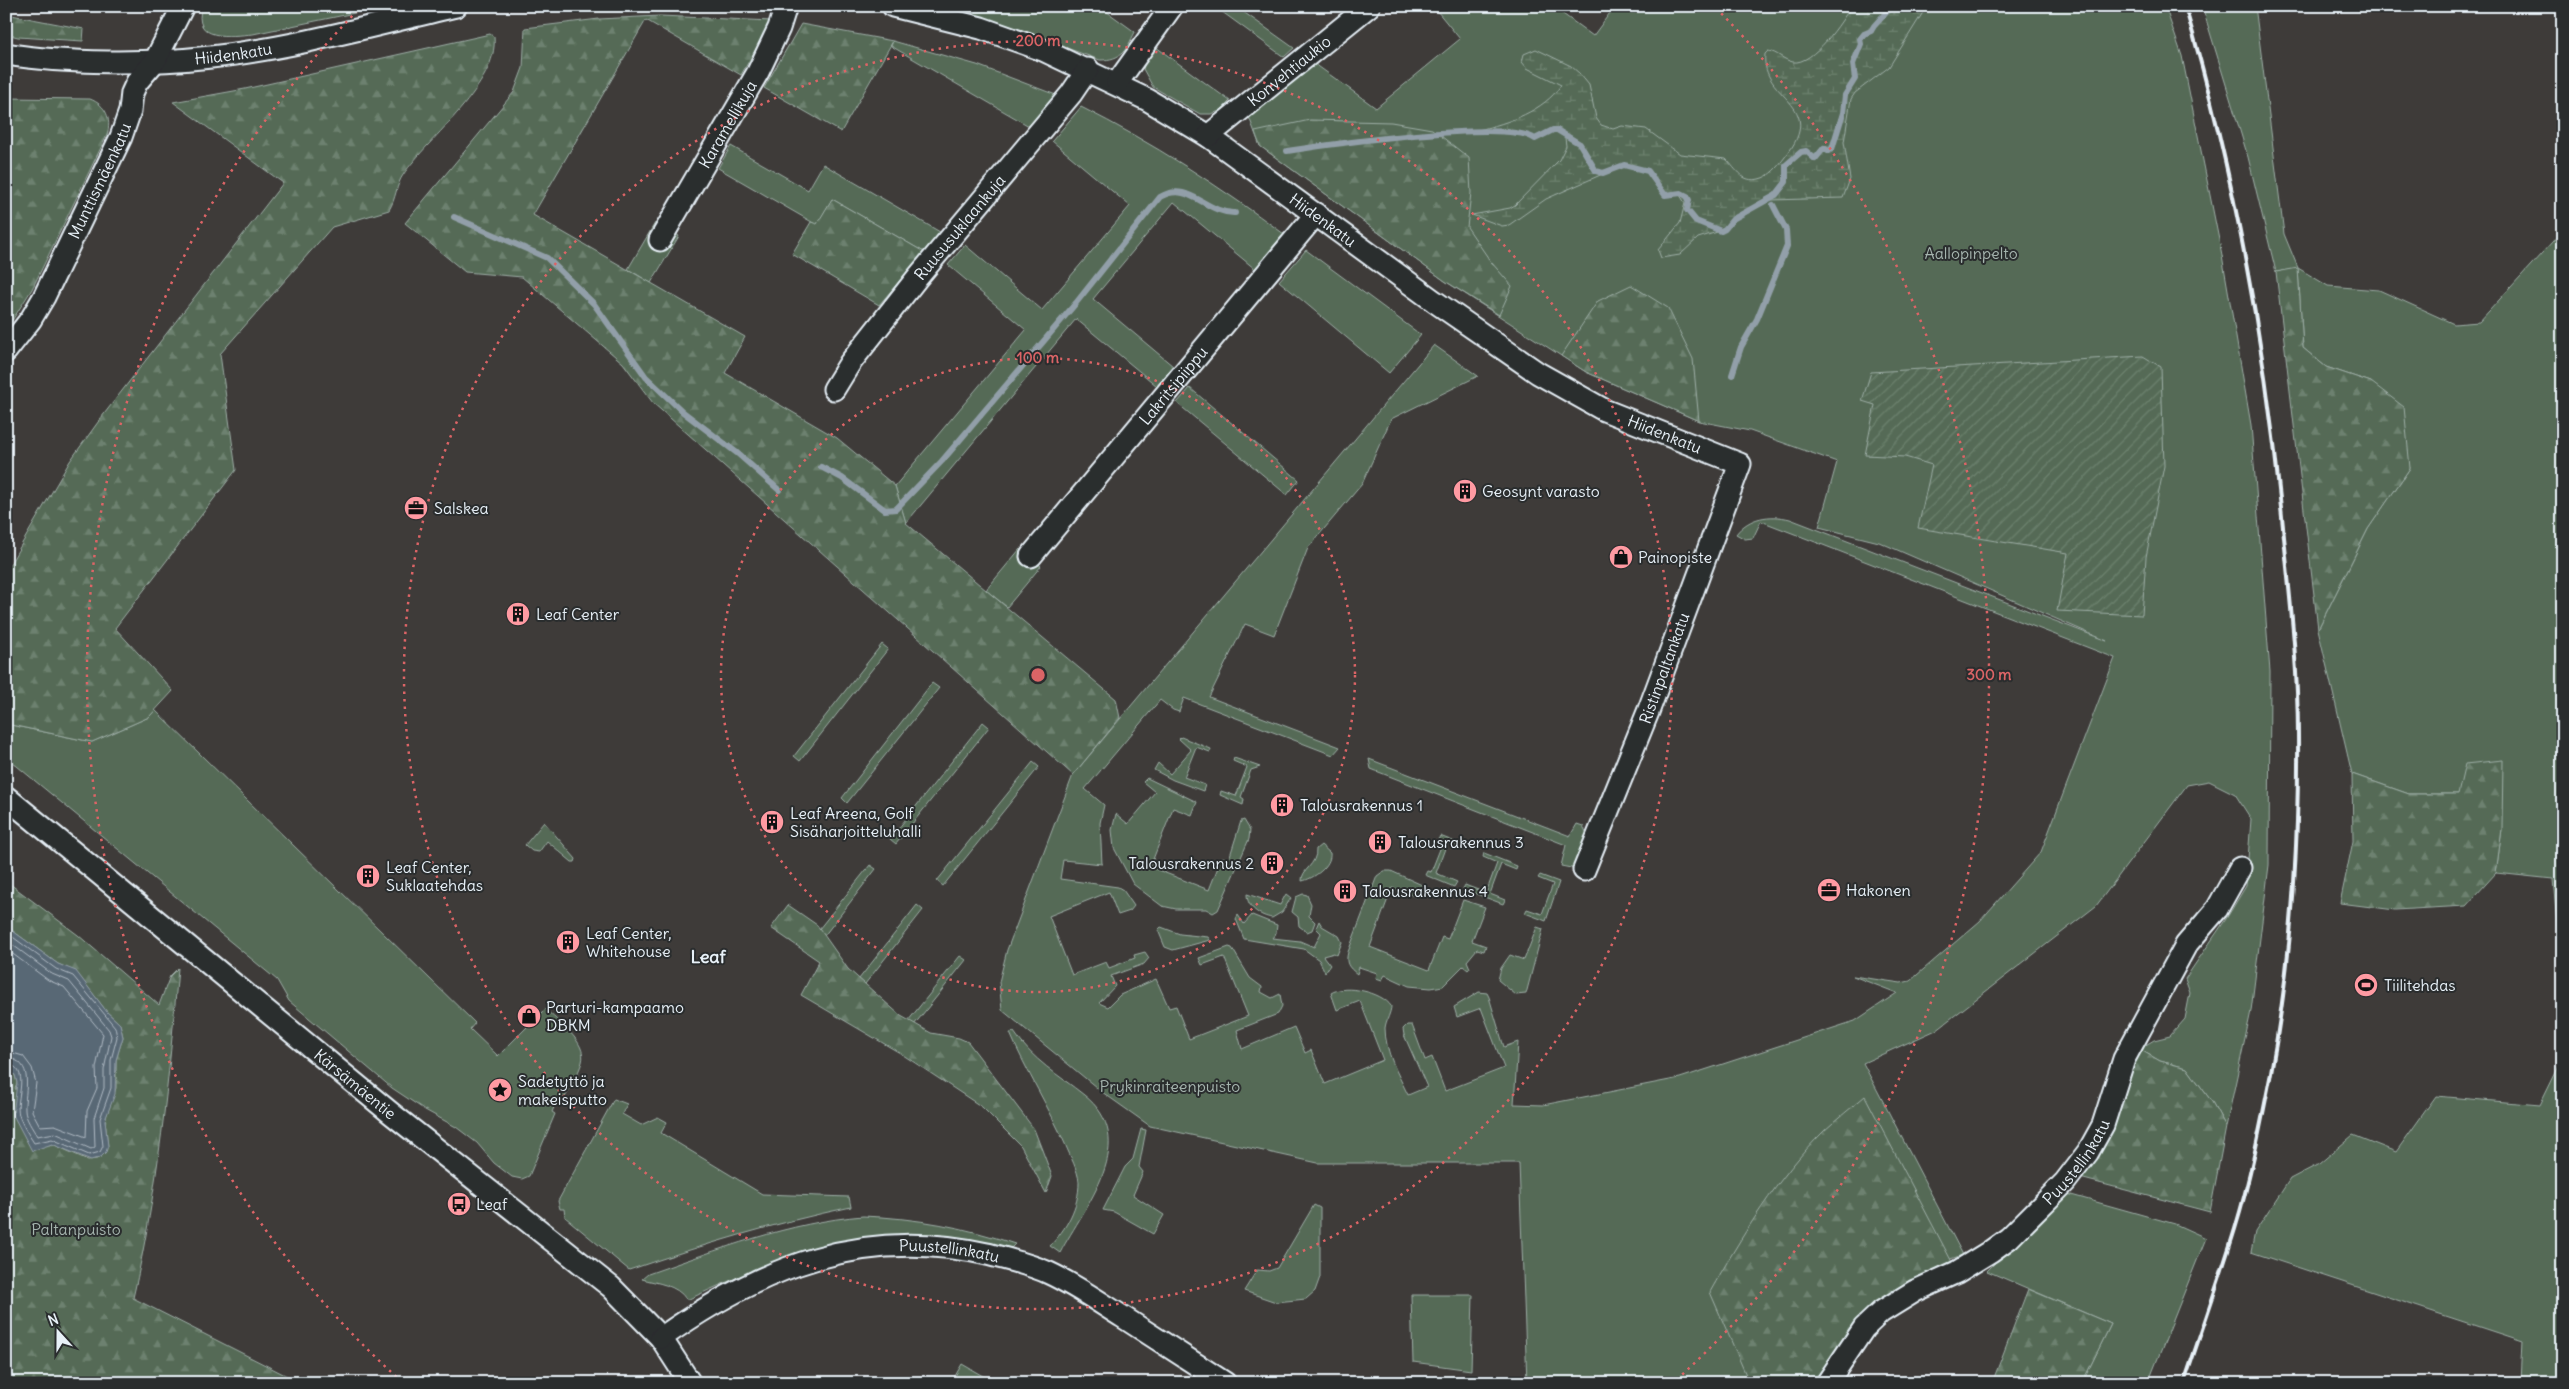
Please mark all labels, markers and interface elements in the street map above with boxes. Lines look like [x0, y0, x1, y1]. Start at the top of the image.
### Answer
text: 200 m [1016, 31, 1060, 50]
street label: Konvehtiaukio [1243, 31, 1335, 110]
street label: Hiidenkatu [194, 38, 273, 69]
street label: Karamellikuja [694, 77, 761, 172]
street label: Munttismäenkatu [64, 120, 135, 242]
street label: Ruususuklaankuja [910, 170, 1009, 284]
street label: Hiidenkatu [1286, 189, 1360, 251]
park label: Aallopinpelto [1924, 243, 2018, 263]
street label: Lakritsipiippu [1135, 342, 1212, 429]
text: 100 m [1017, 348, 1059, 367]
street label: Hiidenkatu [1625, 410, 1705, 458]
building icon: Geosynt varasto [1452, 478, 1478, 504]
place label: Geosynt varasto [1482, 481, 1600, 501]
office icon: Salskea [403, 495, 429, 521]
place label: Salskea [434, 498, 489, 518]
shop icon: Painopiste [1608, 544, 1634, 570]
place label: Painopiste [1638, 547, 1712, 567]
building icon: Leaf Center [505, 601, 531, 627]
place label: Leaf Center [536, 604, 620, 624]
street label: Ristinpaltankatu [1635, 610, 1693, 726]
text: 300 m [1967, 665, 2012, 684]
centre of rings [1029, 666, 1047, 684]
building icon: Talousrakennus 1 [1269, 792, 1295, 818]
place label: Talousrakennus 1 [1300, 795, 1423, 815]
place label: Leaf Areena, Golf Sisäharjoitteluhalli [790, 803, 921, 841]
building icon: Leaf Areena, Golf Sisäharjoitteluhalli [759, 809, 785, 835]
building icon: Talousrakennus 3 [1367, 829, 1393, 855]
place label: Talousrakennus 3 [1398, 832, 1524, 852]
building icon: Talousrakennus 2 [1259, 850, 1285, 876]
place label: Talousrakennus 2 [1129, 853, 1254, 873]
place label: Leaf Center, Suklaatehdas [386, 857, 483, 895]
building icon: Leaf Center, Suklaatehdas [355, 863, 381, 889]
office icon: Hakonen [1816, 877, 1842, 903]
building icon: Talousrakennus 4 [1332, 878, 1358, 904]
place label: Hakonen [1846, 880, 1911, 900]
place label: Talousrakennus 4 [1362, 881, 1488, 901]
place label: Leaf Center, Whitehouse [586, 923, 672, 961]
building icon: Leaf Center, Whitehouse [555, 929, 581, 955]
district label: Leaf [690, 945, 727, 968]
sports icon: Tiilitehdas [2353, 972, 2379, 998]
place label: Tiilitehdas [2384, 975, 2456, 995]
place label: Parturi-kampaamo DBKM [546, 997, 684, 1035]
shop icon: Parturi-kampaamo DBKM [516, 1003, 542, 1029]
street label: Kärsämäentie [310, 1044, 400, 1123]
place label: Sadetyttö ja makeisputto [518, 1071, 607, 1109]
park label: Prykinraiteenpuisto [1100, 1076, 1240, 1096]
place icon: Sadetyttö ja makeisputto [487, 1077, 513, 1103]
street label: Puustellinkatu [2038, 1117, 2114, 1209]
bus stop icon: Leaf [446, 1191, 472, 1217]
place label: Leaf [476, 1194, 508, 1214]
park label: Paltanpuisto [31, 1219, 121, 1239]
street label: Puustellinkatu [899, 1235, 1002, 1267]
north arrow [32, 1306, 82, 1356]
text: N [46, 1310, 61, 1330]

